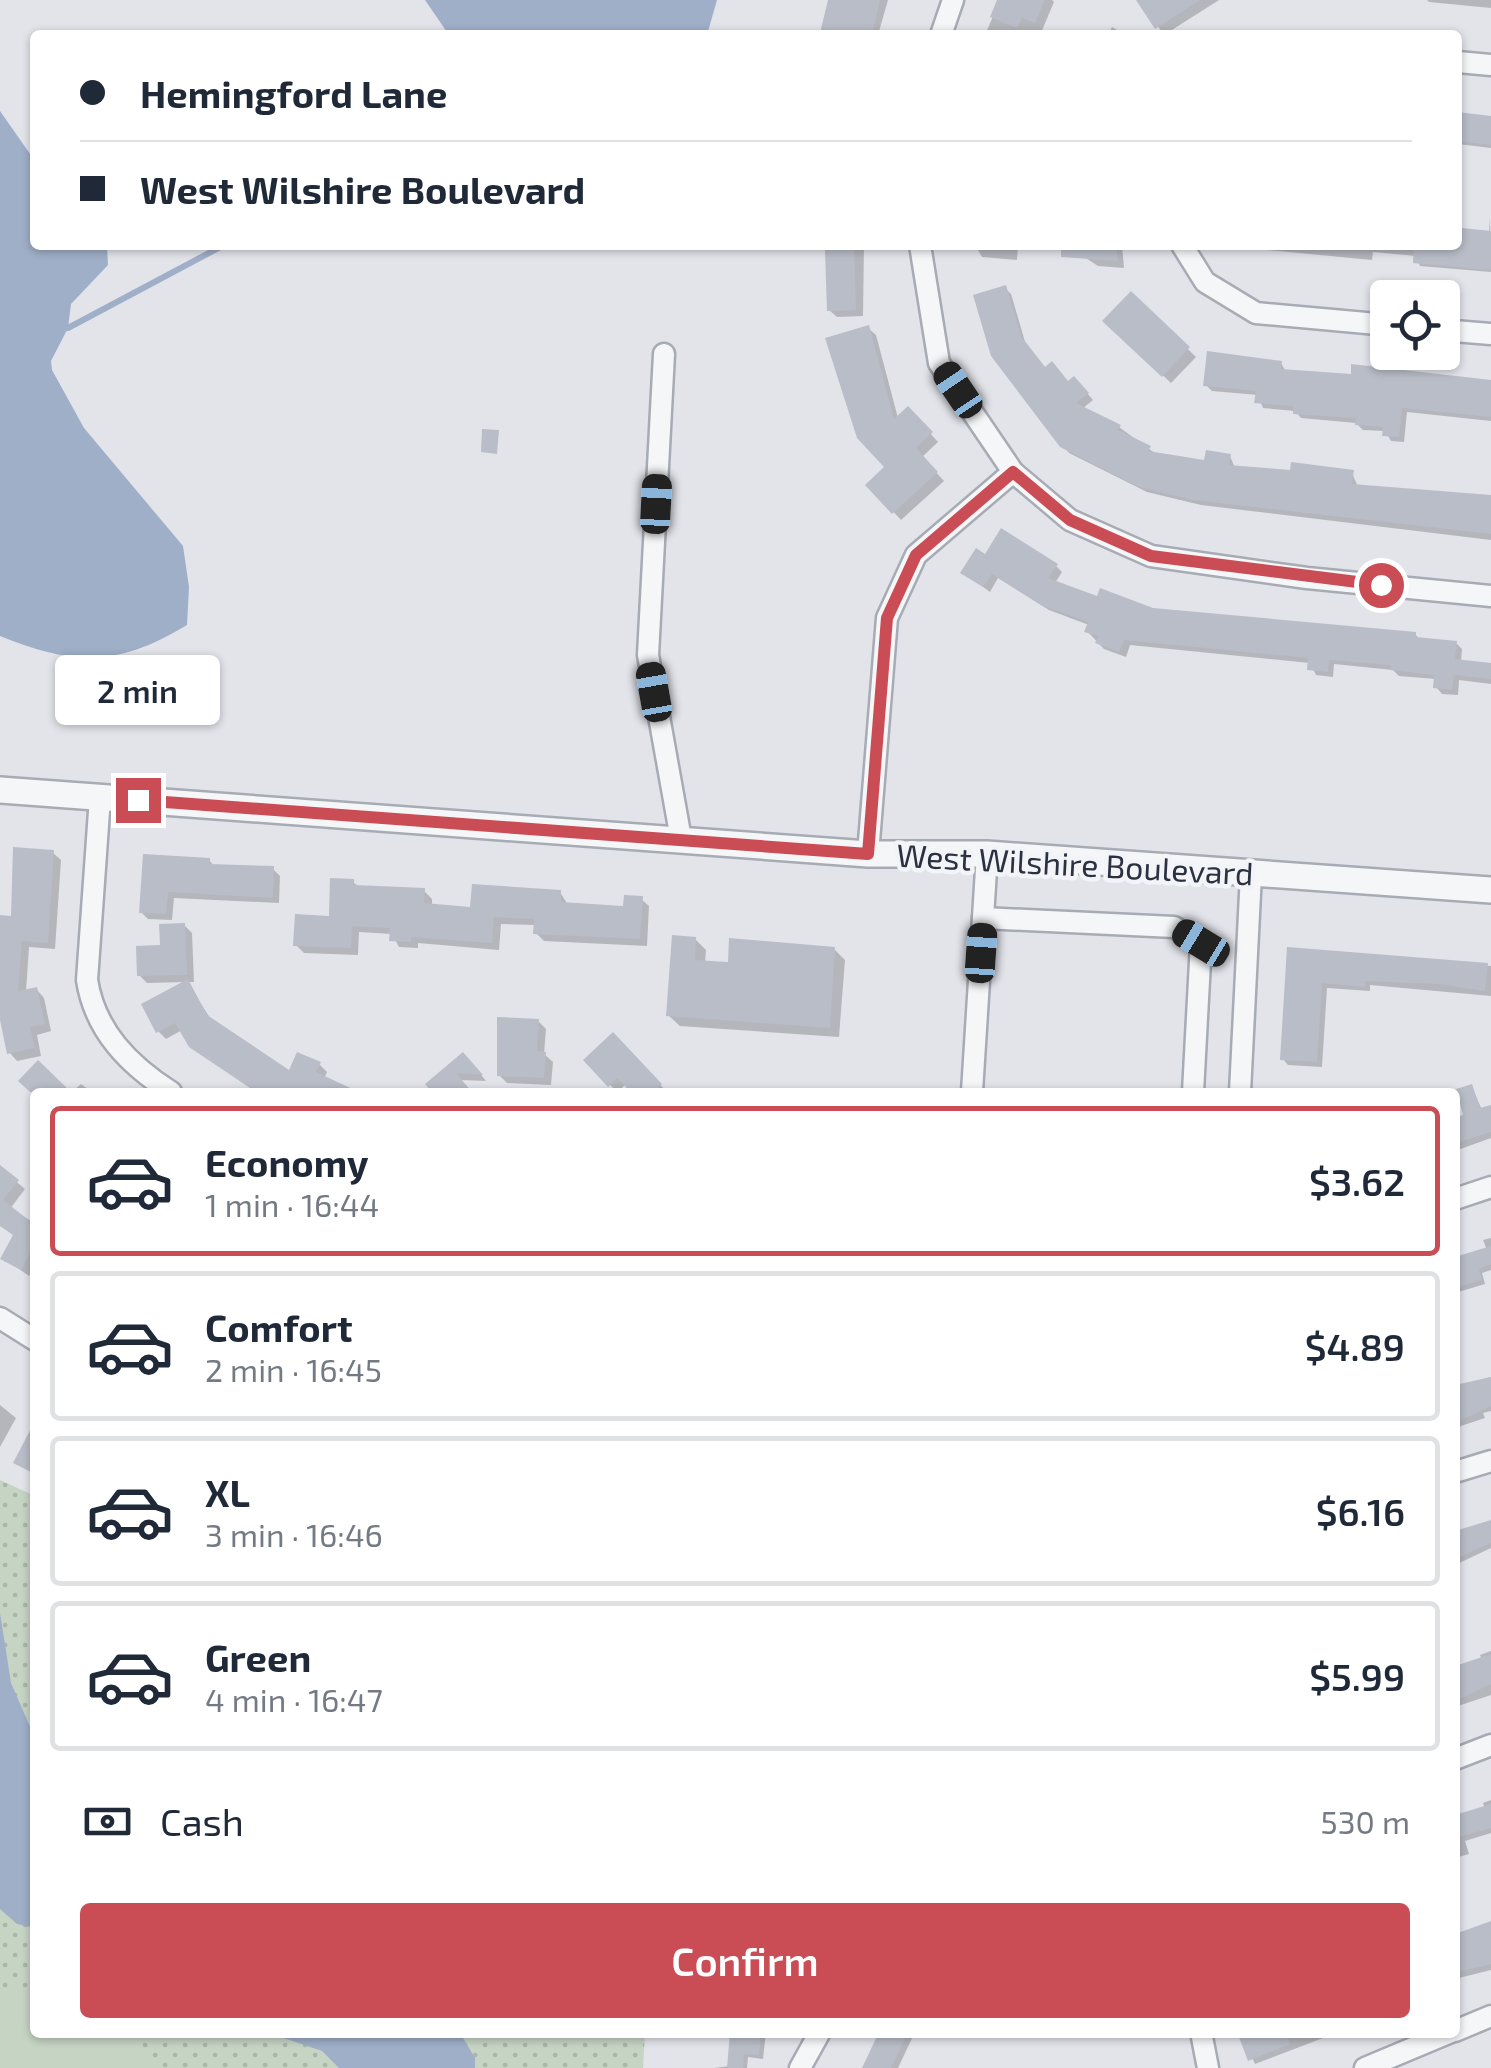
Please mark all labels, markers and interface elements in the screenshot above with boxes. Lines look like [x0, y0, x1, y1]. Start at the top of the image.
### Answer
text: Hemingford Lane [140, 70, 447, 116]
text: West Wilshire Boulevard [140, 166, 585, 212]
map controls [1370, 280, 1460, 370]
button: locate [1370, 280, 1460, 370]
car [929, 357, 987, 423]
car [639, 473, 673, 535]
route start [1359, 563, 1404, 608]
callout: 2 min [56, 655, 220, 725]
car [634, 660, 674, 724]
text: 2 min [97, 671, 178, 709]
route end [116, 778, 161, 823]
street label: West Wilshire Boulevard [896, 835, 1255, 891]
car [1168, 915, 1234, 971]
car [964, 922, 998, 984]
icon: car [85, 1136, 175, 1226]
text: Economy [205, 1139, 369, 1185]
text: $3.62 [1309, 1158, 1405, 1204]
text: 1 min · 16:44 [205, 1185, 379, 1223]
icon: car [85, 1301, 175, 1391]
text: Comfort [205, 1304, 353, 1350]
text: $4.89 [1305, 1323, 1405, 1369]
text: 2 min · 16:45 [205, 1350, 382, 1388]
icon: car [85, 1466, 175, 1556]
text: XL [205, 1469, 250, 1515]
text: $6.16 [1316, 1488, 1405, 1534]
text: 3 min · 16:46 [205, 1515, 383, 1553]
icon: car [85, 1631, 175, 1721]
text: Green [205, 1634, 311, 1680]
text: $5.99 [1309, 1653, 1405, 1699]
text: 4 min · 16:47 [205, 1680, 383, 1718]
icon: cash [80, 1794, 135, 1849]
text: Cash [160, 1798, 244, 1844]
text: 530 m [1321, 1802, 1410, 1840]
button: Confirm [80, 1903, 1410, 2018]

